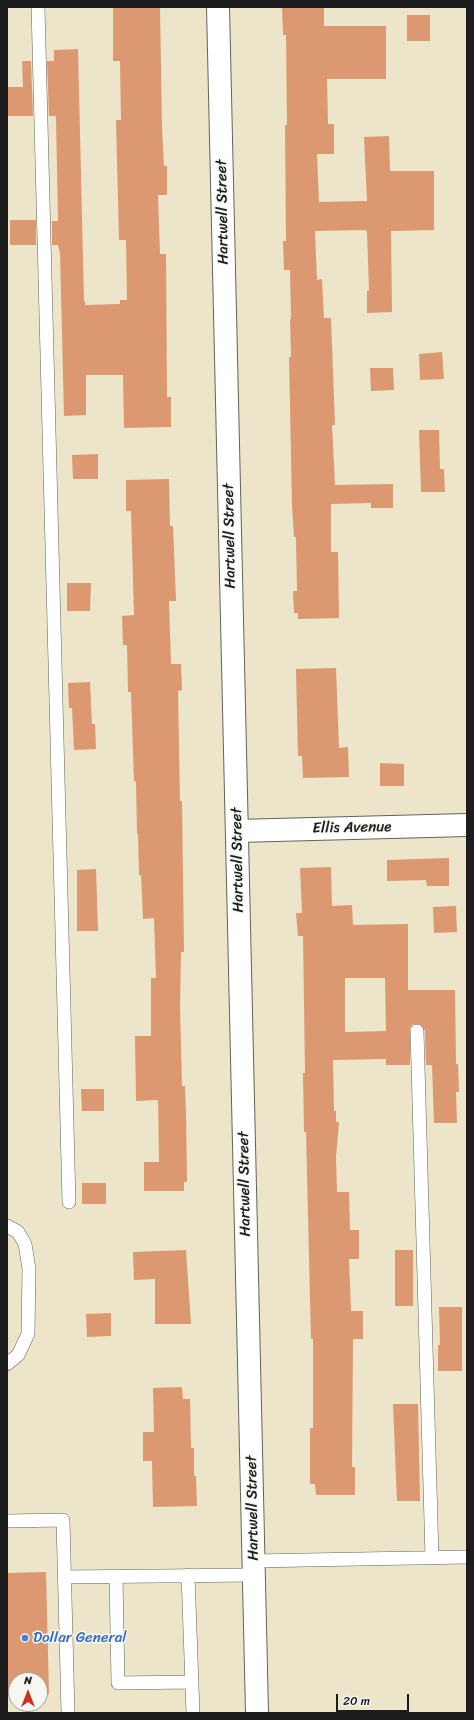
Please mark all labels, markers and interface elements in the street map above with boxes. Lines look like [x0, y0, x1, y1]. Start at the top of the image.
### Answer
street label: Hartwell Street [213, 159, 233, 265]
street label: Hartwell Street [220, 483, 240, 589]
street label: Hartwell Street [228, 807, 248, 913]
street label: Ellis Avenue [312, 818, 392, 838]
street label: Hartwell Street [235, 1131, 255, 1237]
street label: Hartwell Street [243, 1455, 263, 1561]
place label: Dollar General [33, 1629, 127, 1647]
marker: Dollar General [20, 1633, 30, 1643]
text: N [24, 1671, 32, 1690]
north arrow [8, 1672, 48, 1712]
scale bar [338, 1686, 411, 1712]
text: 20 m [343, 1690, 370, 1712]

